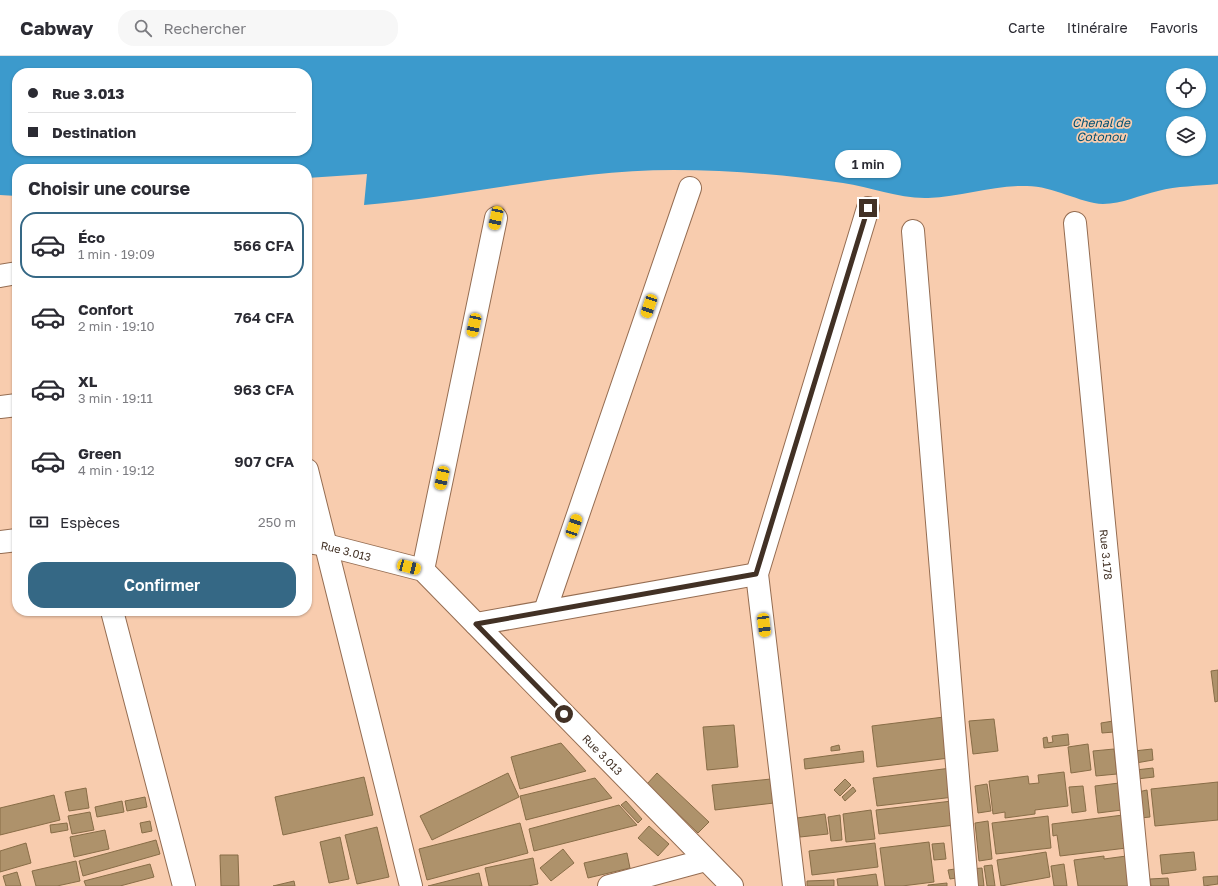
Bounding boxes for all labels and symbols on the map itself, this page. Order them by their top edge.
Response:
water label: Chenal de Cotonou [1072,115,1131,144]
callout: 1 min [835,150,901,178]
route end [859,199,877,217]
car [488,205,504,231]
car [639,293,659,319]
car [466,312,482,338]
car [434,465,450,491]
car [564,513,584,539]
street label: Rue 3.178 [1098,529,1116,581]
street label: Rue 3.013 [320,538,373,563]
car [396,558,422,576]
car [757,612,771,638]
route start [555,705,573,723]
street label: Rue 3.013 [580,731,626,777]

